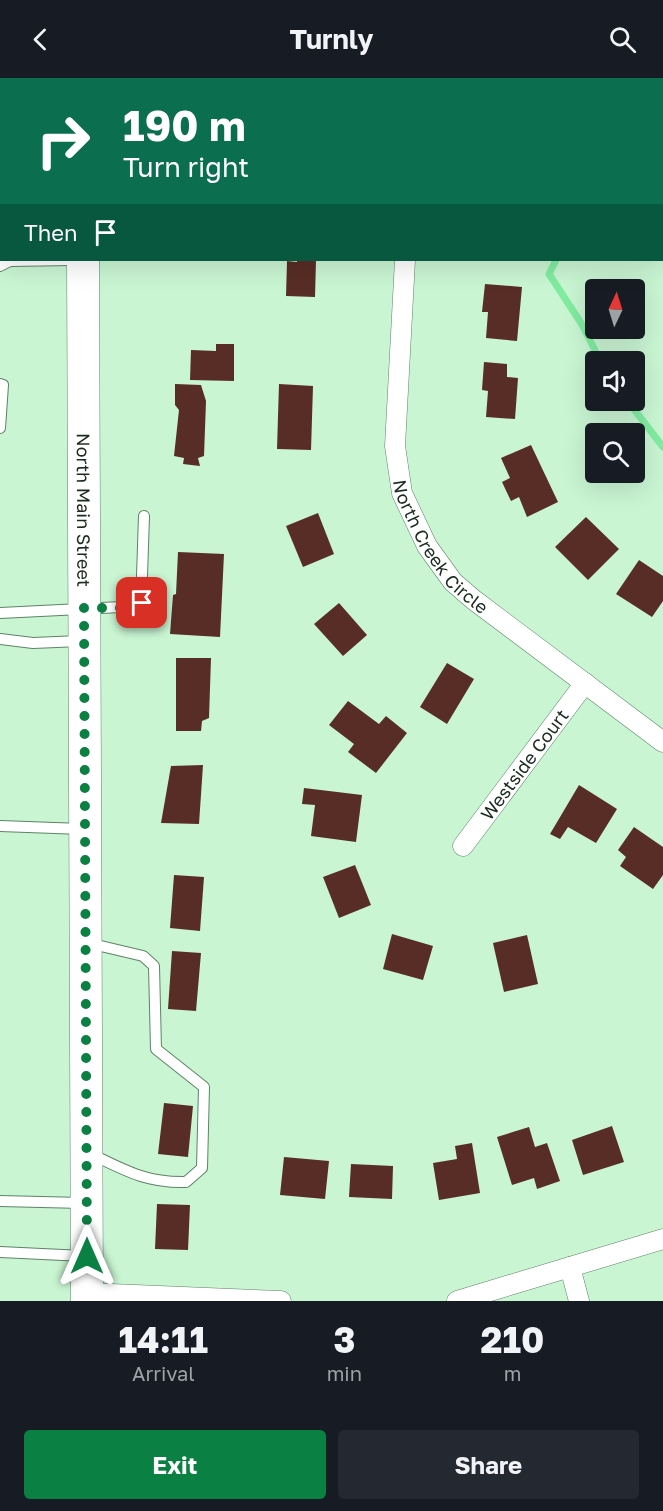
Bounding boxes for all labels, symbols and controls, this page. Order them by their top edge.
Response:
icon: back [24,23,57,56]
text: Turnly [289,23,374,55]
icon: search [606,23,639,56]
text: 190 m [123,100,246,150]
icon: right [24,102,102,180]
text: Turn right [123,151,249,183]
icon: arrive [89,216,122,249]
text: Then [24,219,77,246]
north arrow [585,279,645,339]
map controls [585,279,645,483]
button: sound [585,351,645,411]
button: search [585,423,645,483]
street label: North Main Street [73,433,95,587]
street label: North Creek Circle [389,478,493,618]
pin [116,577,167,628]
icon: arrive [125,586,158,619]
street label: Westside Court [476,705,573,824]
position arrow [55,1224,119,1288]
text: 14:11 [119,1318,208,1361]
text: 3 [333,1318,355,1361]
text: 210 [481,1318,544,1361]
text: Arrival [132,1361,195,1385]
text: min [327,1361,362,1385]
text: m [504,1361,521,1385]
button: Exit [24,1430,326,1499]
button: Share [338,1430,639,1499]

